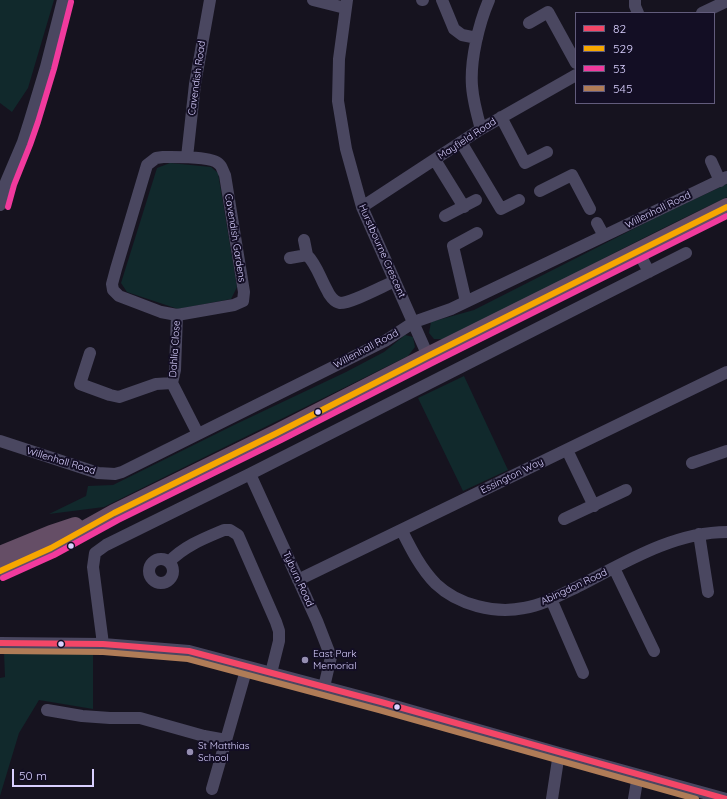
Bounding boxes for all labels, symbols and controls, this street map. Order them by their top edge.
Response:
legend [575,12,715,104]
text: 82 [613,21,626,36]
street label: Cavendish Road [186,40,208,116]
text: 529 [613,41,633,56]
text: 53 [613,61,626,76]
text: 545 [613,81,633,96]
street label: Mayfield Road [436,116,498,162]
street label: Willenhall Road [623,189,693,231]
street label: Cavendish Gardens [222,193,248,283]
street label: Hurstbourne Crescent [356,202,408,300]
street label: Dahlia Close [167,320,183,378]
street label: Willenhall Road [332,327,400,371]
unlabelled marker [313,407,323,417]
street label: Willenhall Road [25,445,97,477]
street label: Essington Way [479,456,545,496]
unlabelled marker [66,541,76,551]
street label: Tyburn Road [280,549,316,609]
street label: Abingdon Road [539,566,609,608]
unlabelled marker [56,639,66,649]
place label: East Park Memorial [313,648,357,672]
marker: East Park Memorial [300,655,310,665]
unlabelled marker [392,702,402,712]
place label: St Matthias School [198,740,249,764]
marker: St Matthias School [185,747,195,757]
scale bar [14,761,96,787]
text: 50 m [19,768,47,783]

